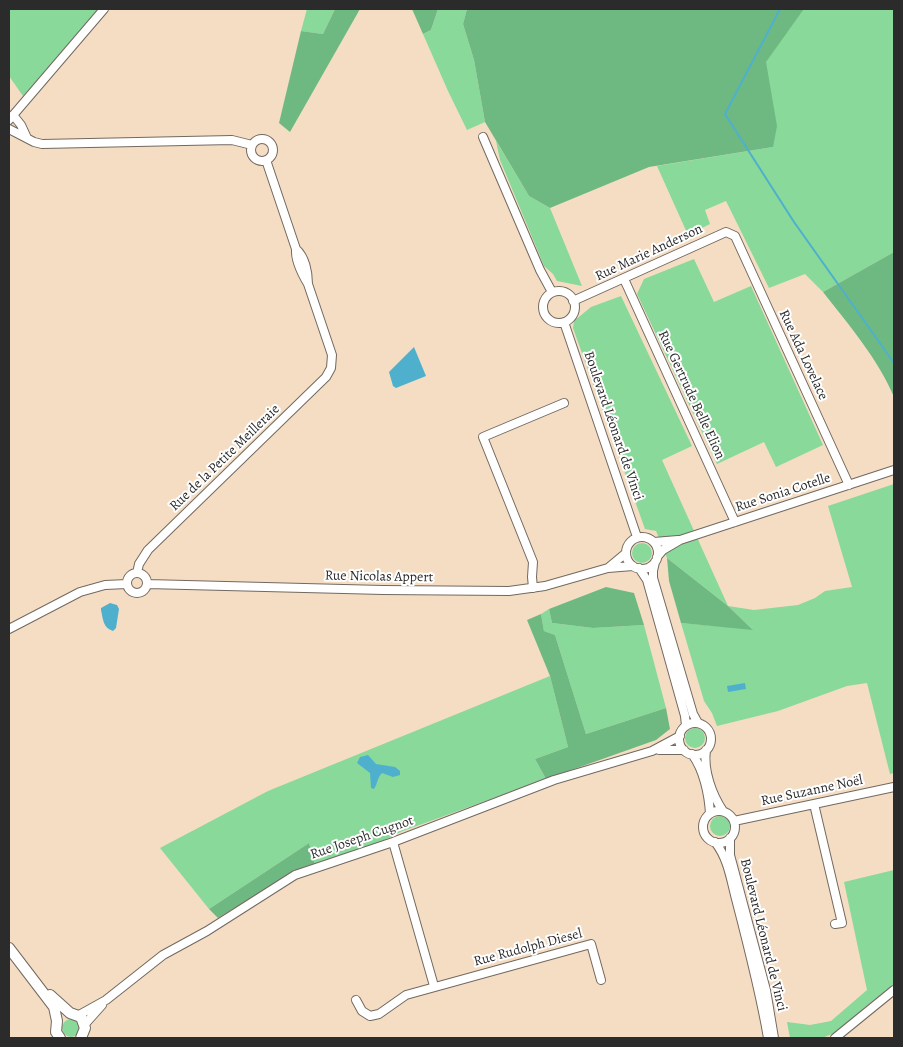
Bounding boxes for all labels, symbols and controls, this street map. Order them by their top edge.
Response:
street label: Rue Marie Anderson [593,221,705,285]
street label: Rue Ada Lovelace [775,307,831,403]
street label: Rue Gertrude Belle Elion [654,328,728,462]
street label: Boulevard Léonard de Vinci [580,349,646,503]
street label: Rue de la Petite Meilleraie [166,401,284,515]
street label: Rue Sonia Cotelle [733,470,833,516]
street label: Rue Nicolas Appert [325,568,433,586]
street label: Rue Suzanne Noël [760,772,864,810]
street label: Rue Joseph Cugnot [308,812,416,864]
street label: Boulevard Léonard de Vinci [736,857,790,1013]
street label: Rue Rudolph Diesel [472,925,584,971]

